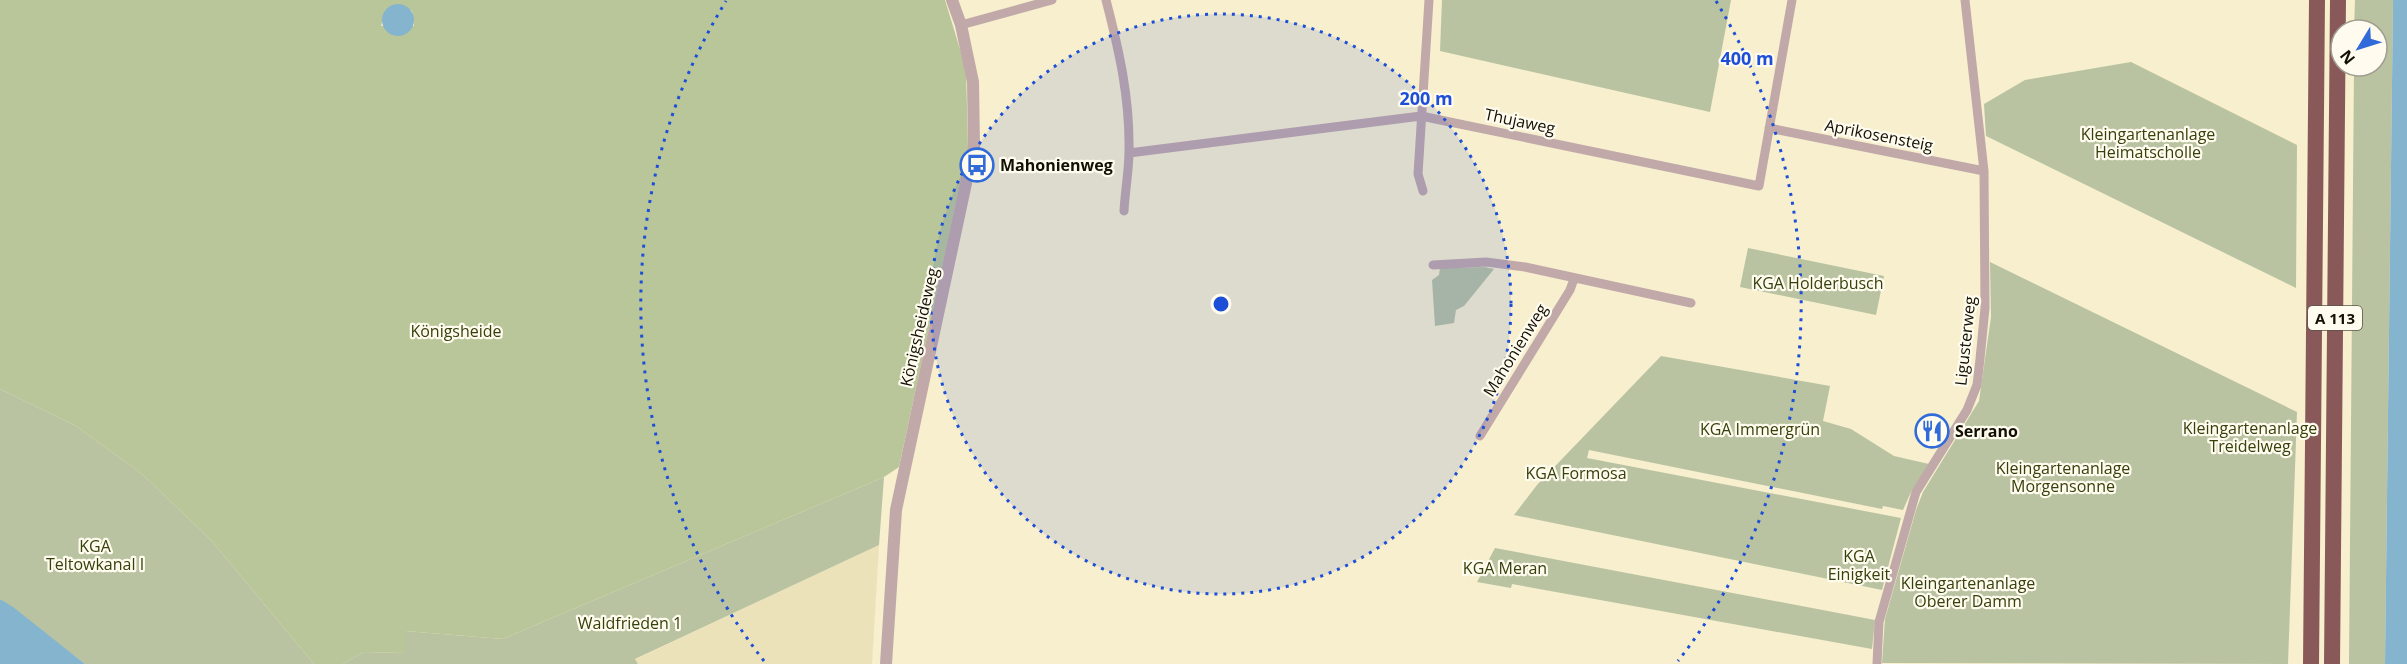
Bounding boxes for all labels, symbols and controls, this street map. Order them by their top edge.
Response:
north arrow [2329,18,2389,78]
text: N [2335,45,2360,69]
text: 400 m [1720,46,1774,70]
text: 200 m [1399,86,1453,110]
street label: Thujaweg [1483,103,1558,139]
street label: Aprikosensteig [1823,114,1935,156]
park label: Kleingartenanlage Heimatscholle [2081,123,2215,163]
bus stop icon: Mahonienweg [959,147,995,183]
place label: Mahonienweg [1000,154,1113,176]
street label: Königsheideweg [895,265,943,389]
park label: KGA Holderbusch [1752,272,1884,294]
centre of rings [1211,294,1231,314]
street label: Ligusterweg [1949,295,1981,387]
street label: Mahonienweg [1478,299,1552,401]
road number: A 113 [2308,306,2362,330]
park label: Königsheide [410,320,502,342]
restaurant icon: Serrano [1914,413,1950,449]
park label: Kleingartenanlage Treidelweg [2183,417,2317,457]
park label: KGA Immergrün [1700,418,1820,440]
place label: Serrano [1955,420,2018,442]
park label: Kleingartenanlage Morgensonne [1996,457,2130,497]
park label: KGA Formosa [1525,462,1627,484]
park label: KGA Teltowkanal I [46,535,144,575]
park label: KGA Einigkeit [1828,545,1891,585]
park label: KGA Meran [1463,557,1547,579]
park label: Kleingartenanlage Oberer Damm [1901,572,2035,612]
park label: Waldfrieden 1 [578,612,682,634]

